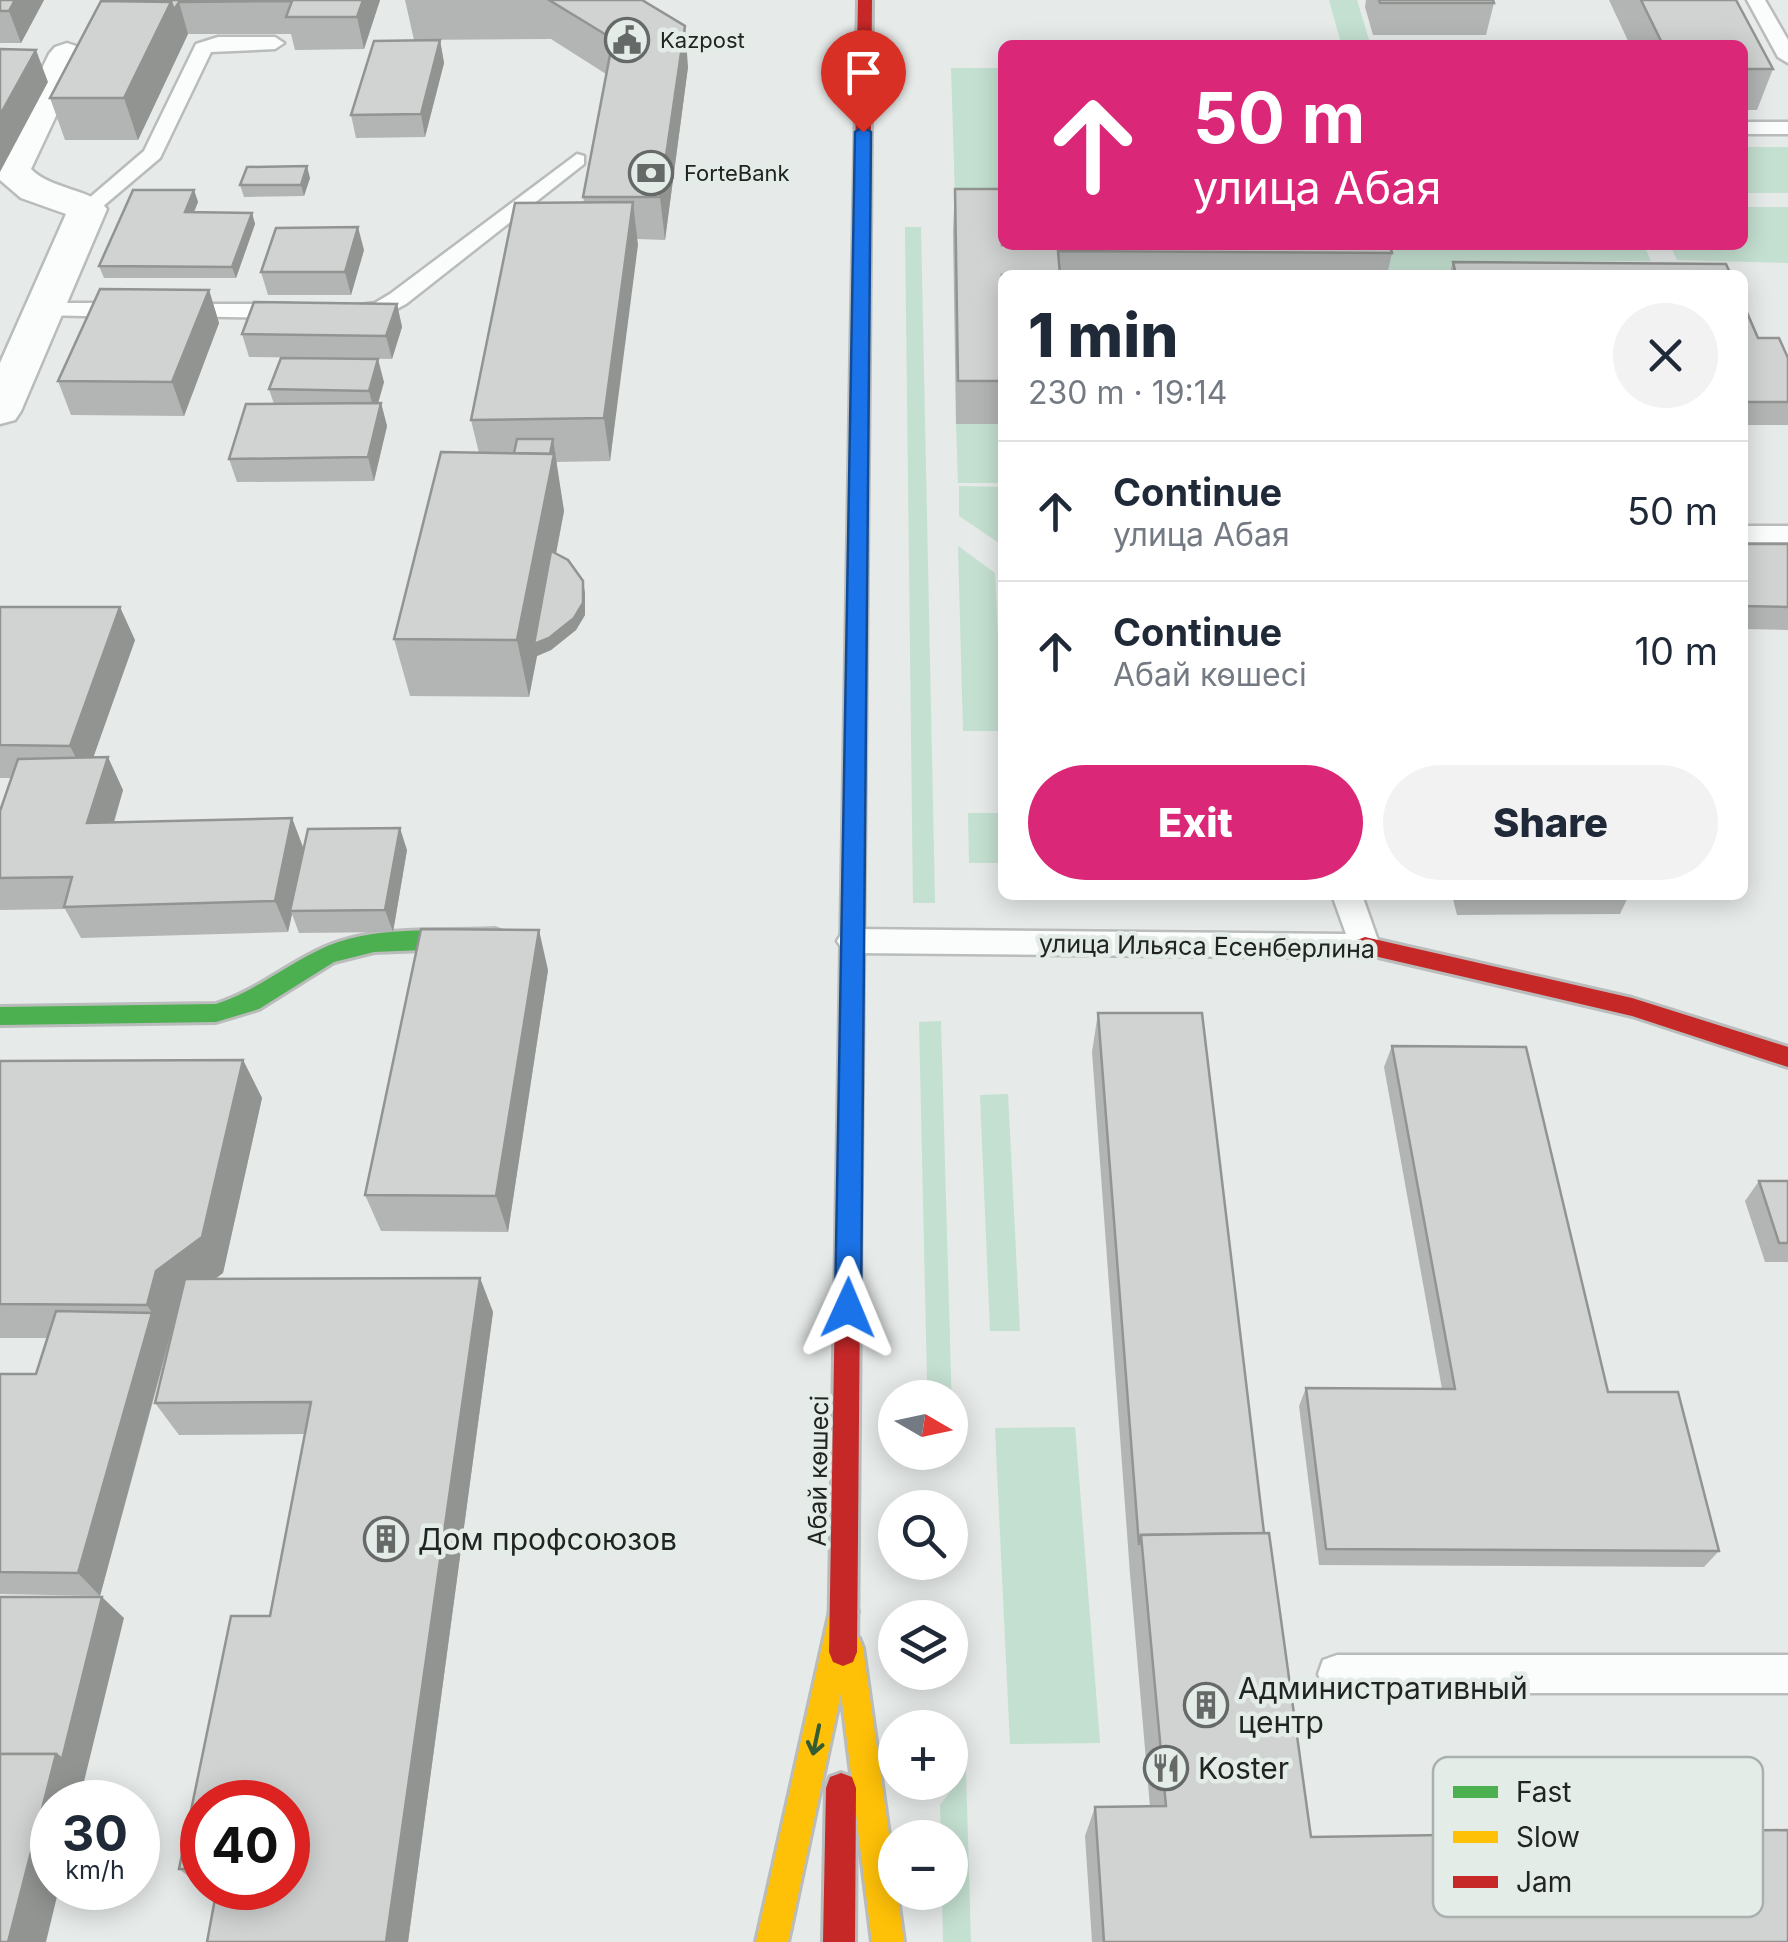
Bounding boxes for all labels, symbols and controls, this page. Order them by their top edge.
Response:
public building icon: Kazpost [604,17,650,63]
place label: Kazpost [660,27,745,53]
pin [821,30,906,133]
icon: arrive [836,45,891,100]
text: 50 m [1193,75,1365,160]
icon: ahead [1028,80,1158,210]
bank icon: ForteBank [628,150,674,196]
place label: ForteBank [684,160,790,186]
text: улица Абая [1193,160,1441,215]
text: 1 min [1028,299,1178,371]
button: close [1613,303,1718,408]
text: 230 m · 19:14 [1028,373,1227,412]
text: Continue [1113,469,1282,515]
icon: ahead [1028,484,1083,539]
text: 50 m [1627,488,1718,534]
text: улица Абая [1113,515,1290,554]
text: Continue [1113,609,1282,655]
icon: ahead [1028,624,1083,679]
text: 10 m [1635,628,1718,674]
text: Абай көшесі [1113,655,1307,694]
button: Exit [1028,765,1363,880]
button: Share [1383,765,1718,880]
street label: улица Ильяса Есенберлина [1039,928,1375,964]
position arrow [796,1256,900,1360]
north arrow [878,1380,968,1470]
map controls [878,1380,968,1910]
street label: Абай көшесі [802,1395,834,1547]
button: search [878,1490,968,1580]
building icon: Дом профсоюзов [363,1516,409,1562]
place label: Дом профсоюзов [418,1521,677,1557]
button: layers [878,1600,968,1690]
place label: Административный центр [1238,1670,1528,1740]
building icon: Административный центр [1183,1682,1229,1728]
button: + [878,1710,968,1800]
one-way arrow [805,1723,824,1755]
restaurant icon: Koster [1143,1745,1189,1791]
place label: Koster [1198,1750,1289,1786]
legend [1433,1757,1763,1917]
text: Fast [1516,1775,1572,1809]
speed limit sign: 40 [180,1780,310,1910]
text: 30 [62,1803,128,1863]
button: − [878,1820,968,1910]
text: Slow [1516,1820,1580,1854]
text: km/h [65,1855,125,1885]
text: Jam [1516,1865,1572,1899]

